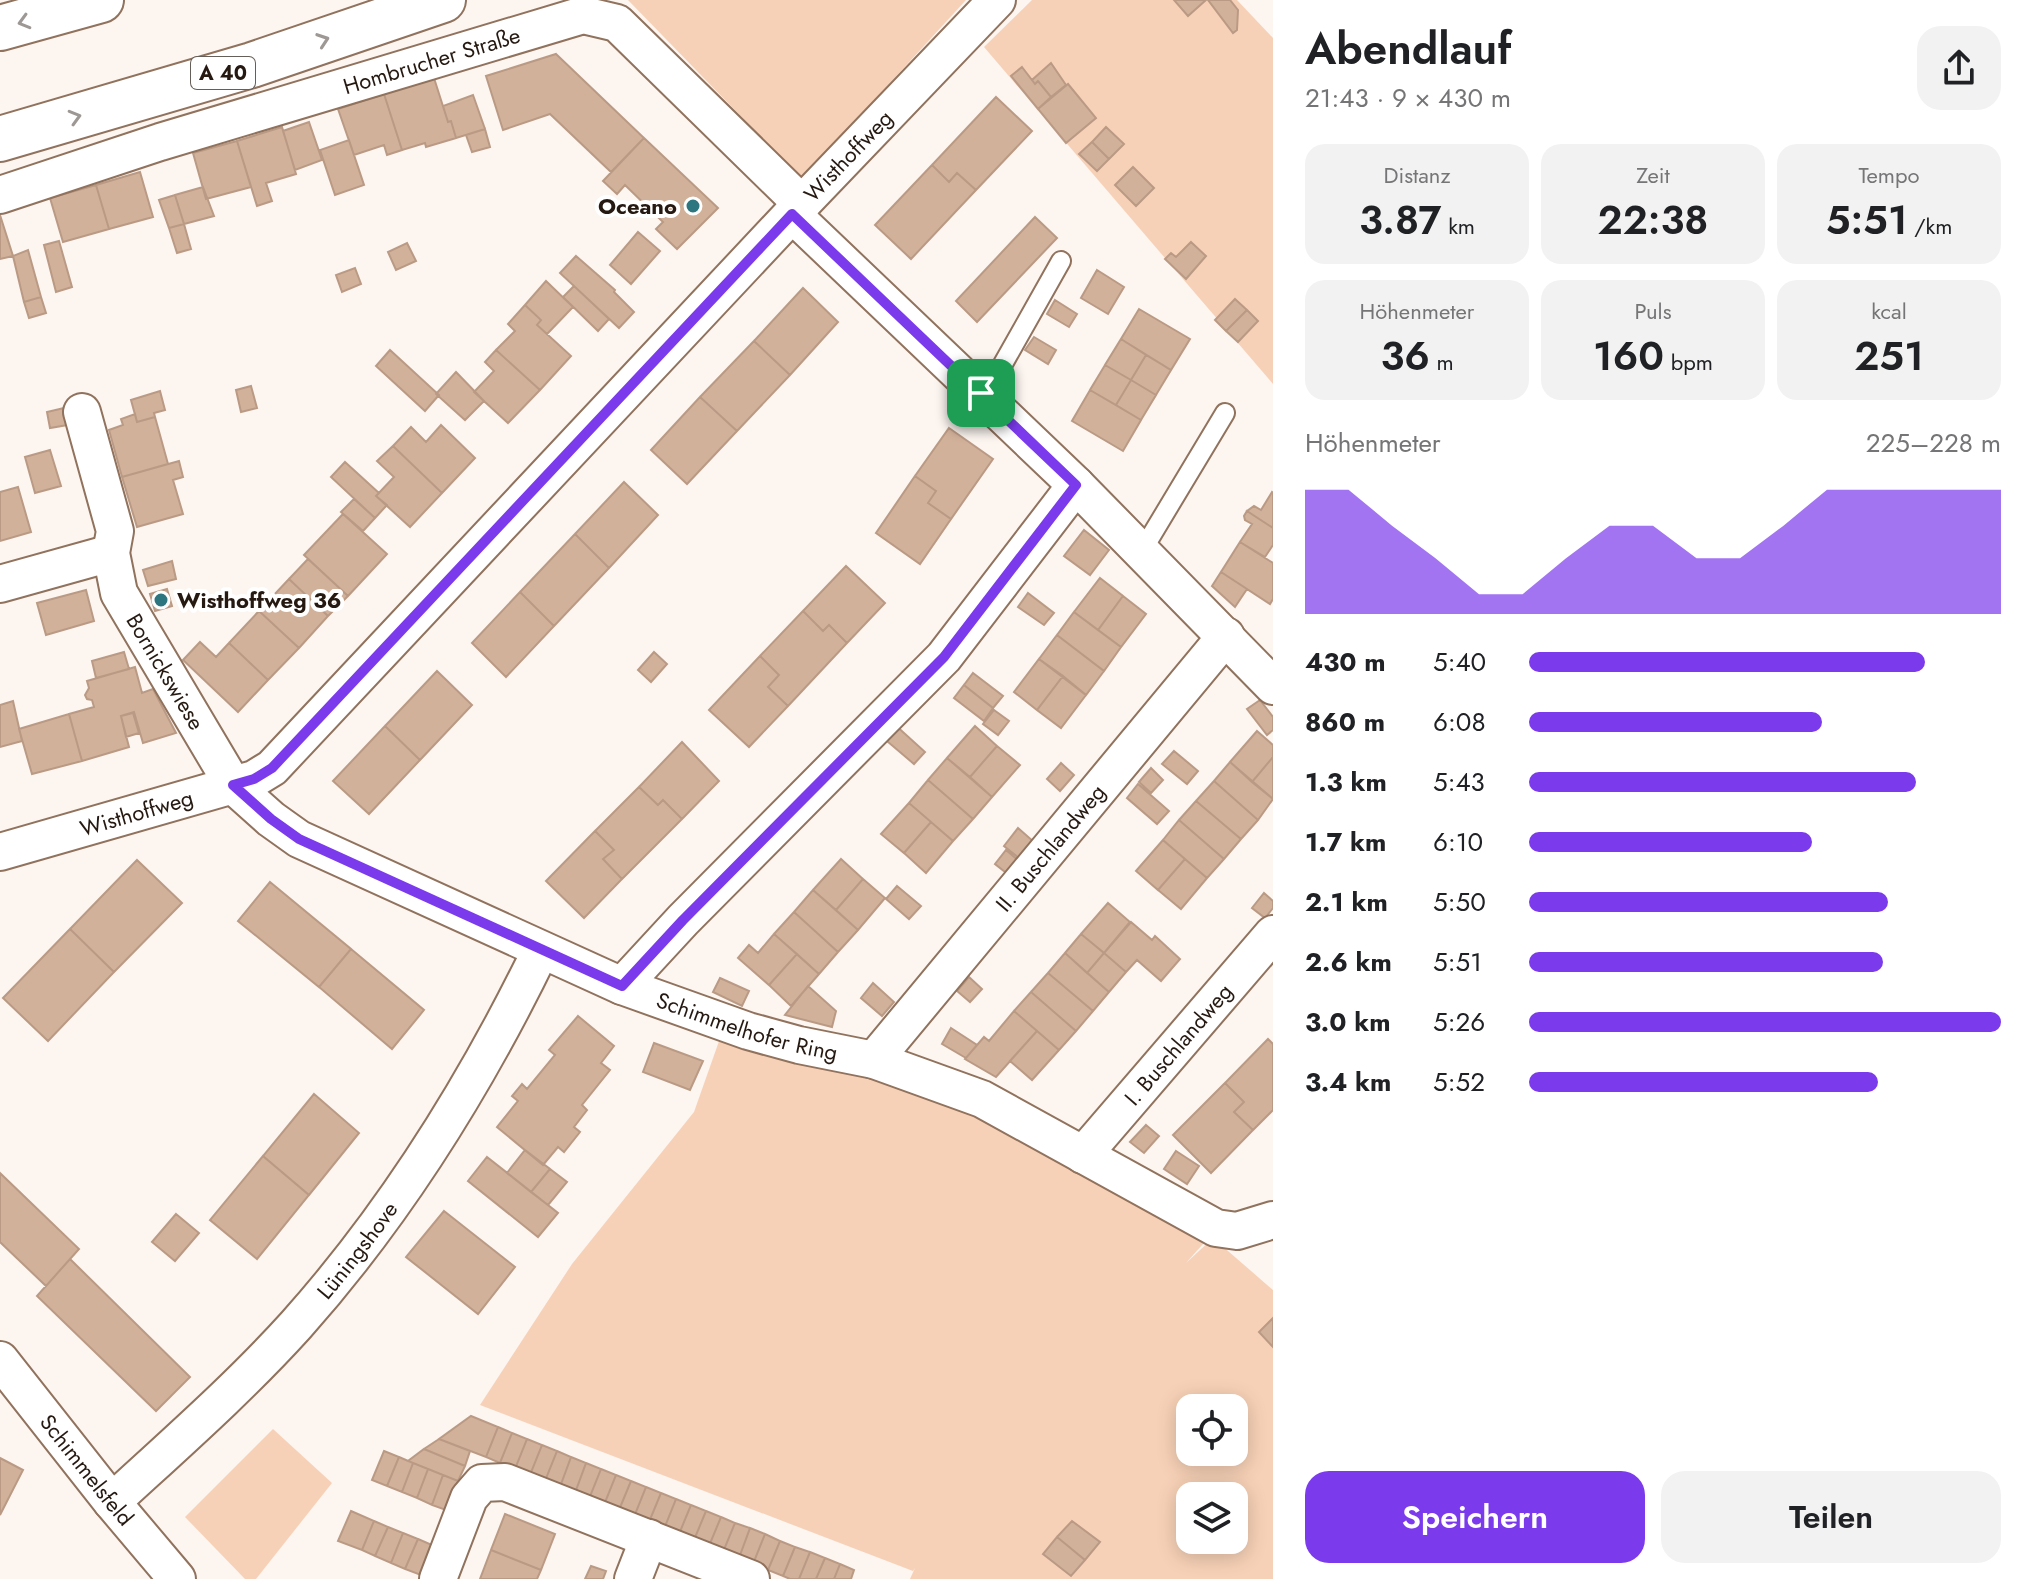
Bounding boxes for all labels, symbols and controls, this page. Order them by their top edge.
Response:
one-way arrow [17,13,31,29]
text: Abendlauf [1305,17,1512,81]
street label: Hombrucher Straße [339,19,524,102]
button: share [1917,26,2001,110]
one-way arrow [316,34,330,50]
road number: A 40 [191,57,255,89]
text: 21:43 · 9 × 430 m [1305,79,1511,117]
street label: Wisthoffweg [796,103,900,209]
one-way arrow [67,110,81,126]
text: Distanz [1383,159,1451,191]
text: Zeit [1636,159,1670,191]
text: Tempo [1858,159,1920,191]
place label: Oceano [598,190,677,222]
text: 3.87 [1359,191,1442,249]
text: 22:38 [1598,191,1708,249]
text: 5:51 [1826,191,1908,249]
marker: Oceano [684,197,702,215]
text: km [1442,210,1475,242]
text: /km [1908,210,1952,242]
text: Höhenmeter [1360,295,1474,327]
text: Puls [1634,295,1672,327]
text: kcal [1871,295,1907,327]
text: 36 [1380,327,1430,385]
text: 160 [1593,327,1664,385]
text: 251 [1854,327,1924,385]
text: m [1430,346,1454,378]
text: bpm [1664,346,1713,378]
pin [947,359,1015,427]
icon: arrive [959,371,1003,415]
text: Höhenmeter [1305,424,1441,462]
text: 225–228 m [1866,424,2001,462]
place label: Wisthoffweg 36 [177,584,342,616]
marker: Wisthoffweg 36 [152,591,170,609]
street label: Bornickswiese [119,607,213,736]
text: 430 m [1305,643,1386,681]
text: 5:40 [1433,643,1486,681]
text: 860 m [1305,703,1385,741]
text: 6:08 [1433,703,1486,741]
text: 1.3 km [1305,763,1387,801]
text: 5:43 [1433,763,1485,801]
street label: II. Buschlandweg [988,777,1113,918]
street label: Wisthoffweg [76,781,197,844]
text: 1.7 km [1305,823,1386,861]
text: 6:10 [1433,823,1483,861]
text: 2.1 km [1305,883,1388,921]
text: 5:50 [1433,883,1486,921]
text: 2.6 km [1305,943,1392,981]
text: 5:51 [1433,943,1482,981]
street label: I. Buschlandweg [1117,976,1240,1112]
street label: Schimmelhofer Ring [652,984,841,1068]
text: 3.0 km [1305,1003,1390,1041]
text: 5:26 [1433,1003,1485,1041]
text: 3.4 km [1305,1063,1391,1101]
text: 5:52 [1433,1063,1485,1101]
street label: Lüningshove [309,1195,405,1306]
map controls [1176,1394,1248,1554]
button: locate [1176,1394,1248,1466]
street label: Schimmelsfeld [32,1407,141,1533]
button: Speichern [1305,1471,1645,1563]
button: Teilen [1661,1471,2001,1563]
button: layers [1176,1482,1248,1554]

